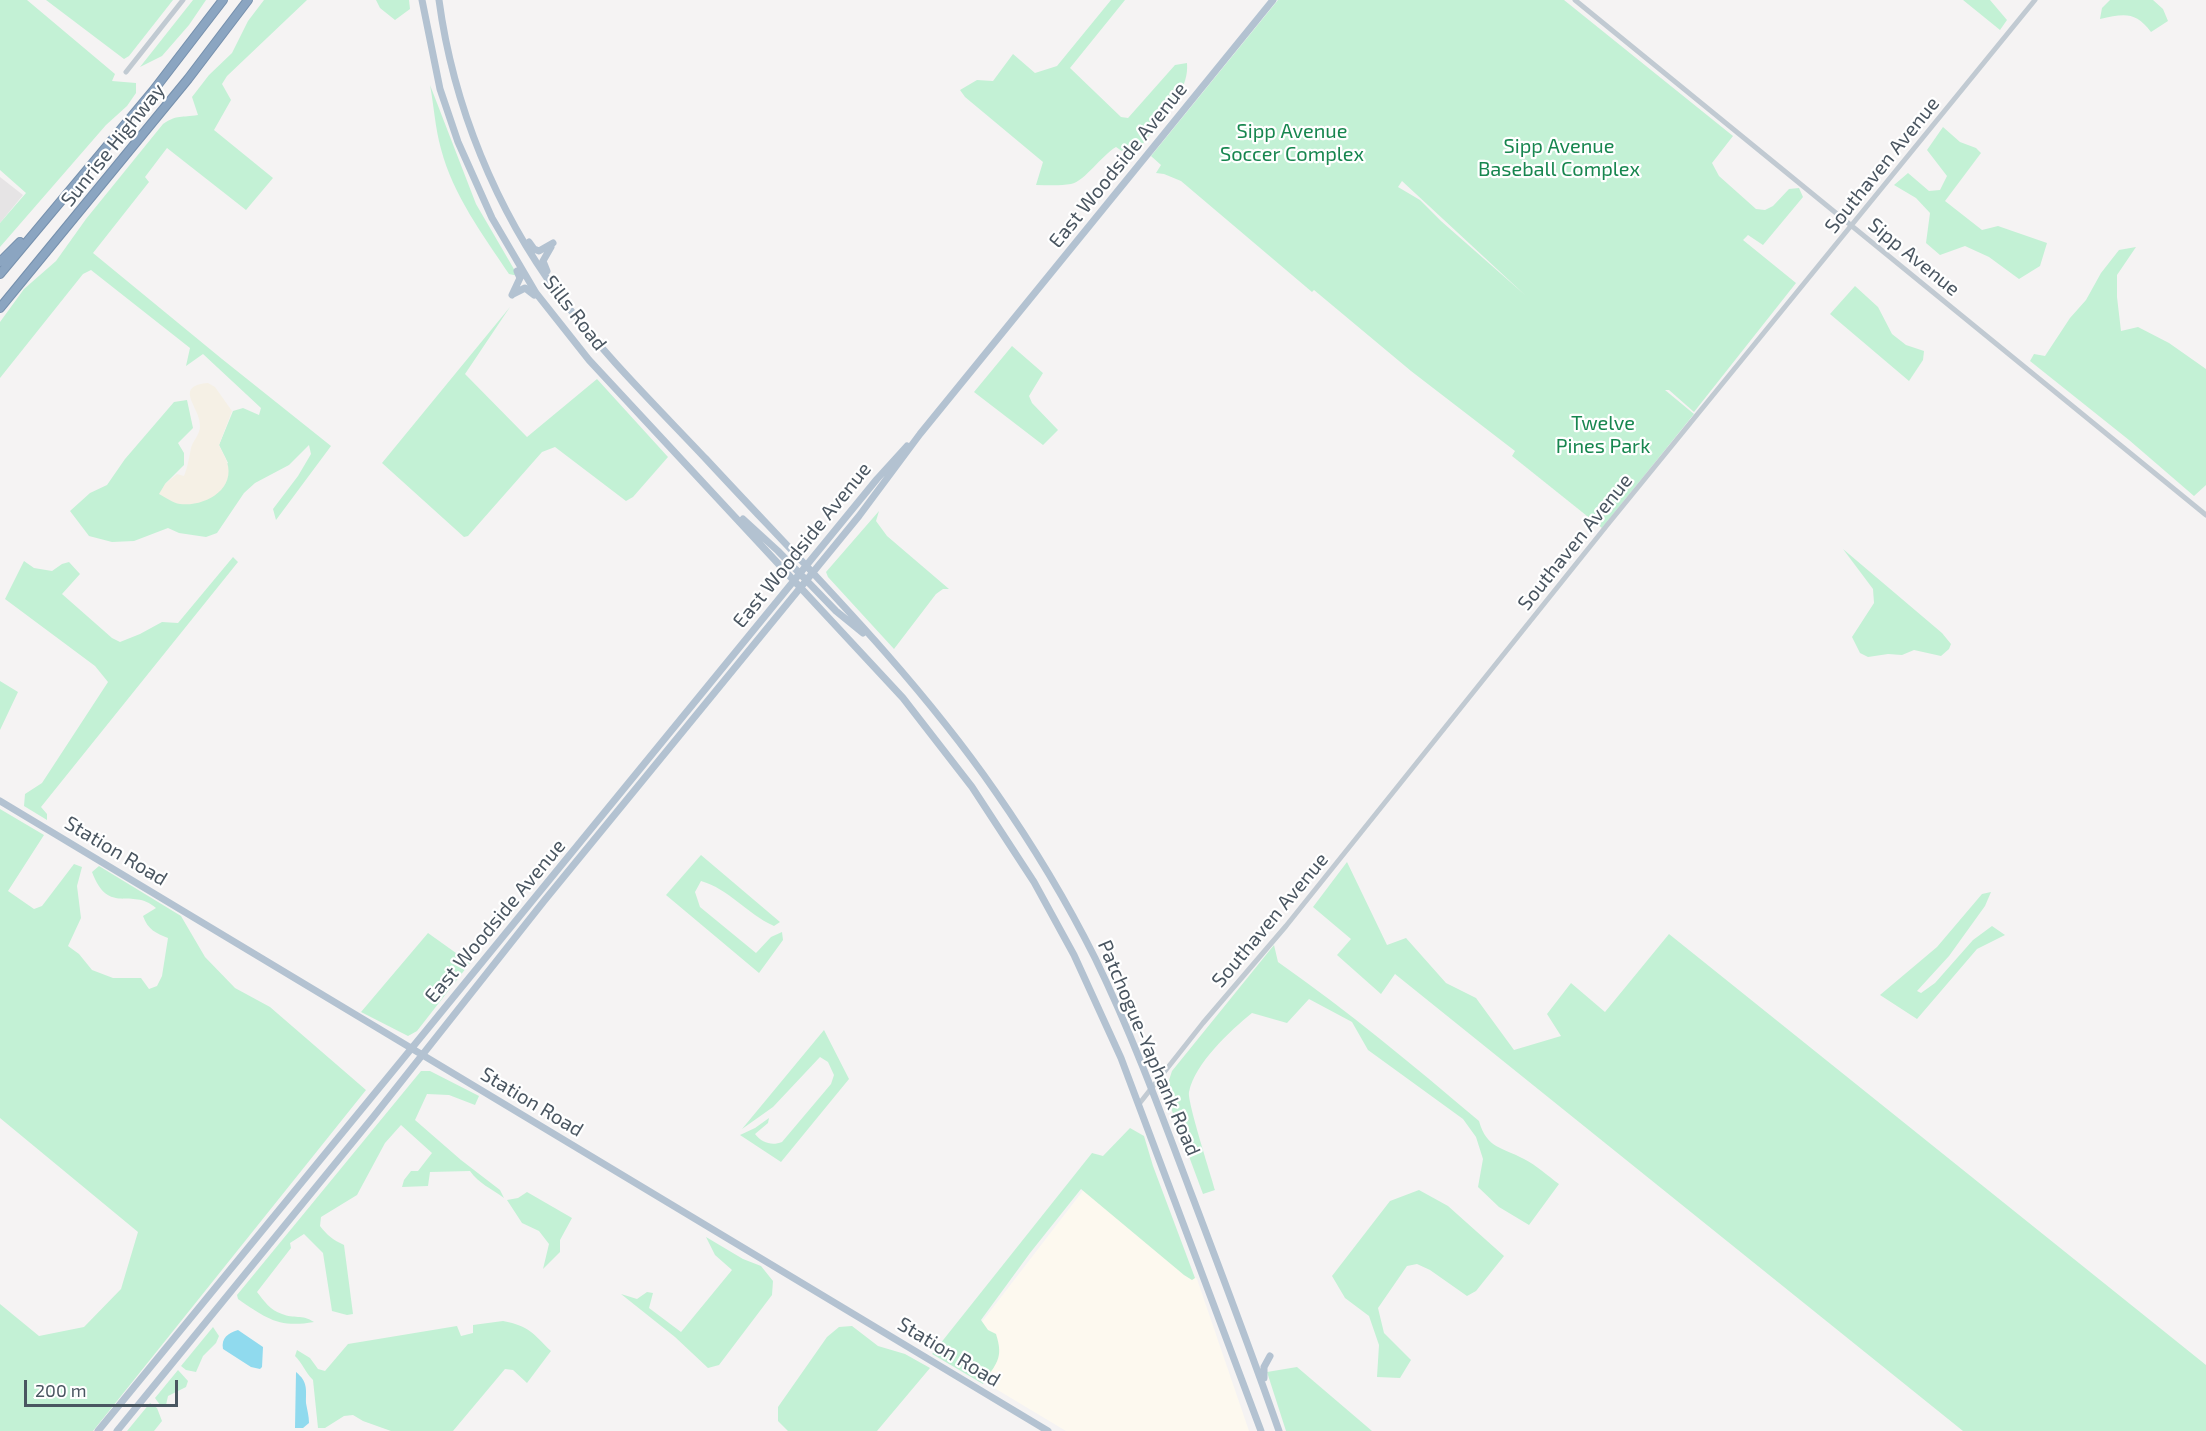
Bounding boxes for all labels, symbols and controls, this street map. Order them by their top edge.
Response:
street label: East Woodside Avenue [1044,77,1192,253]
street label: Sunrise Highway [56,79,170,211]
street label: Southaven Avenue [1820,92,1944,238]
park label: Sipp Avenue Soccer Complex [1220,119,1364,166]
park label: Sipp Avenue Baseball Complex [1478,134,1640,181]
street label: Sipp Avenue [1863,213,1965,301]
street label: Sills Road [538,271,612,355]
park label: Twelve Pines Park [1556,411,1650,458]
street label: East Woodside Avenue [728,457,876,633]
street label: Southaven Avenue [1513,469,1637,615]
street label: Station Road [60,811,172,891]
street label: East Woodside Avenue [420,834,570,1008]
street label: Southaven Avenue [1207,848,1333,992]
street label: Patchogue-Yaphank Road [1093,936,1205,1160]
street label: Station Road [476,1062,588,1142]
street label: Station Road [893,1312,1005,1392]
scale bar [27,1368,182,1406]
text: 200 m [35,1379,87,1401]

